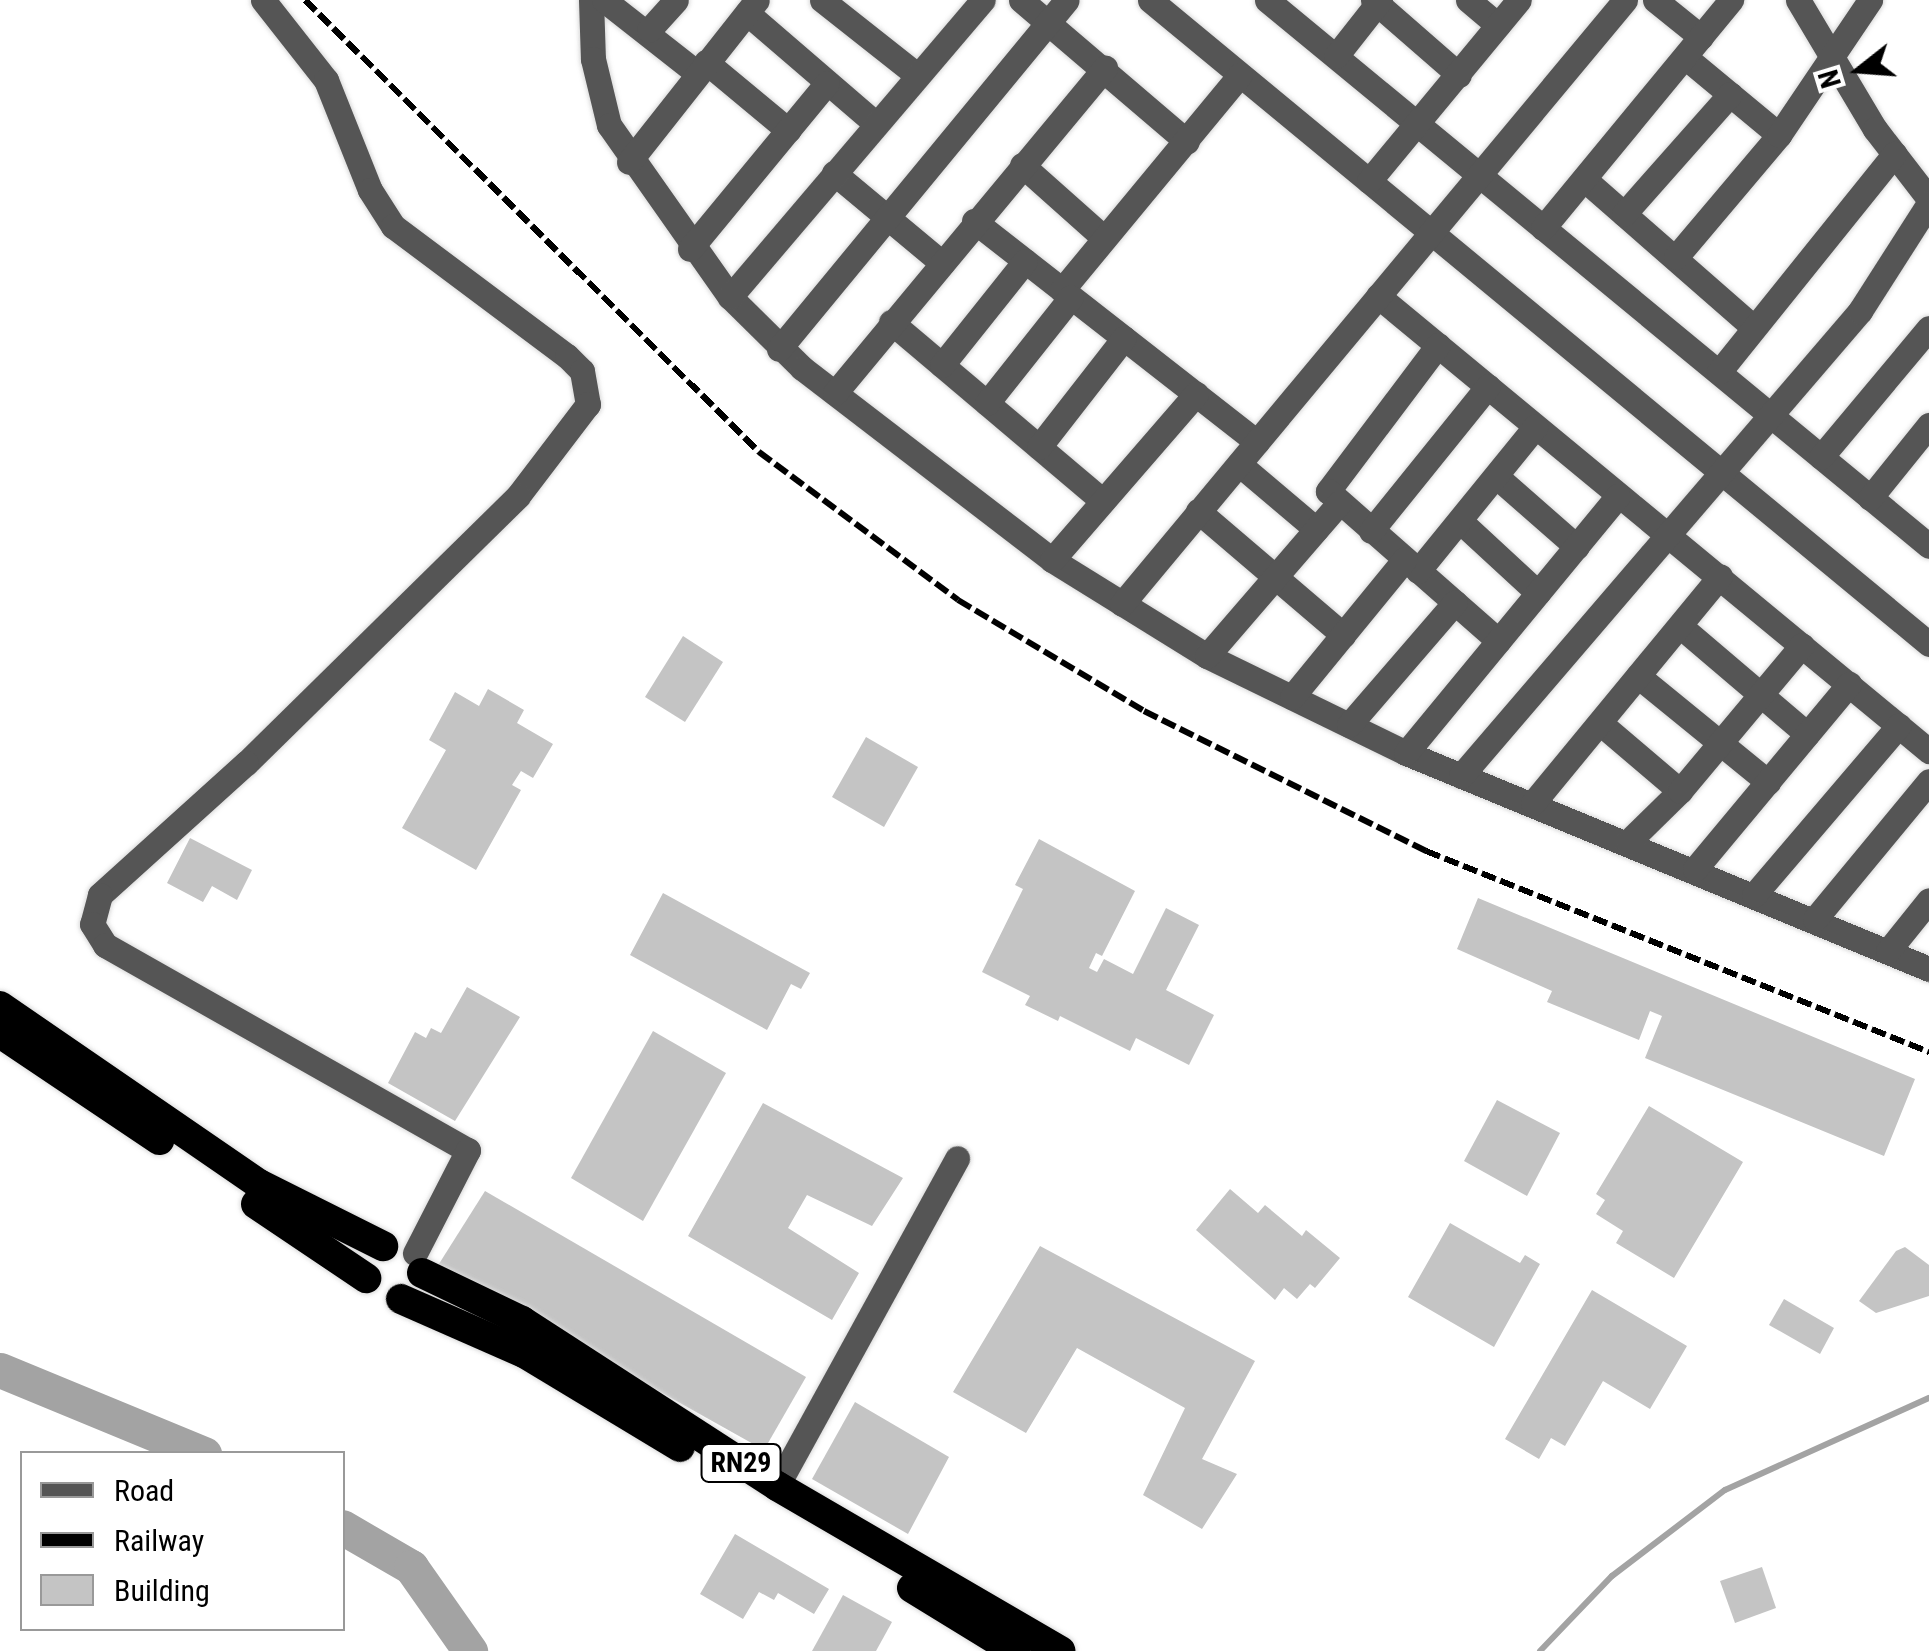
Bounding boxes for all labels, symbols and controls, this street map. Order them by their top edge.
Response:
north arrow [1809,20,1909,120]
text: N [1812,66,1848,92]
road number: RN29 [698,1440,784,1486]
legend [20,1451,345,1631]
text: Road [114,1473,174,1508]
text: Railway [114,1523,204,1558]
text: Building [114,1573,210,1608]

